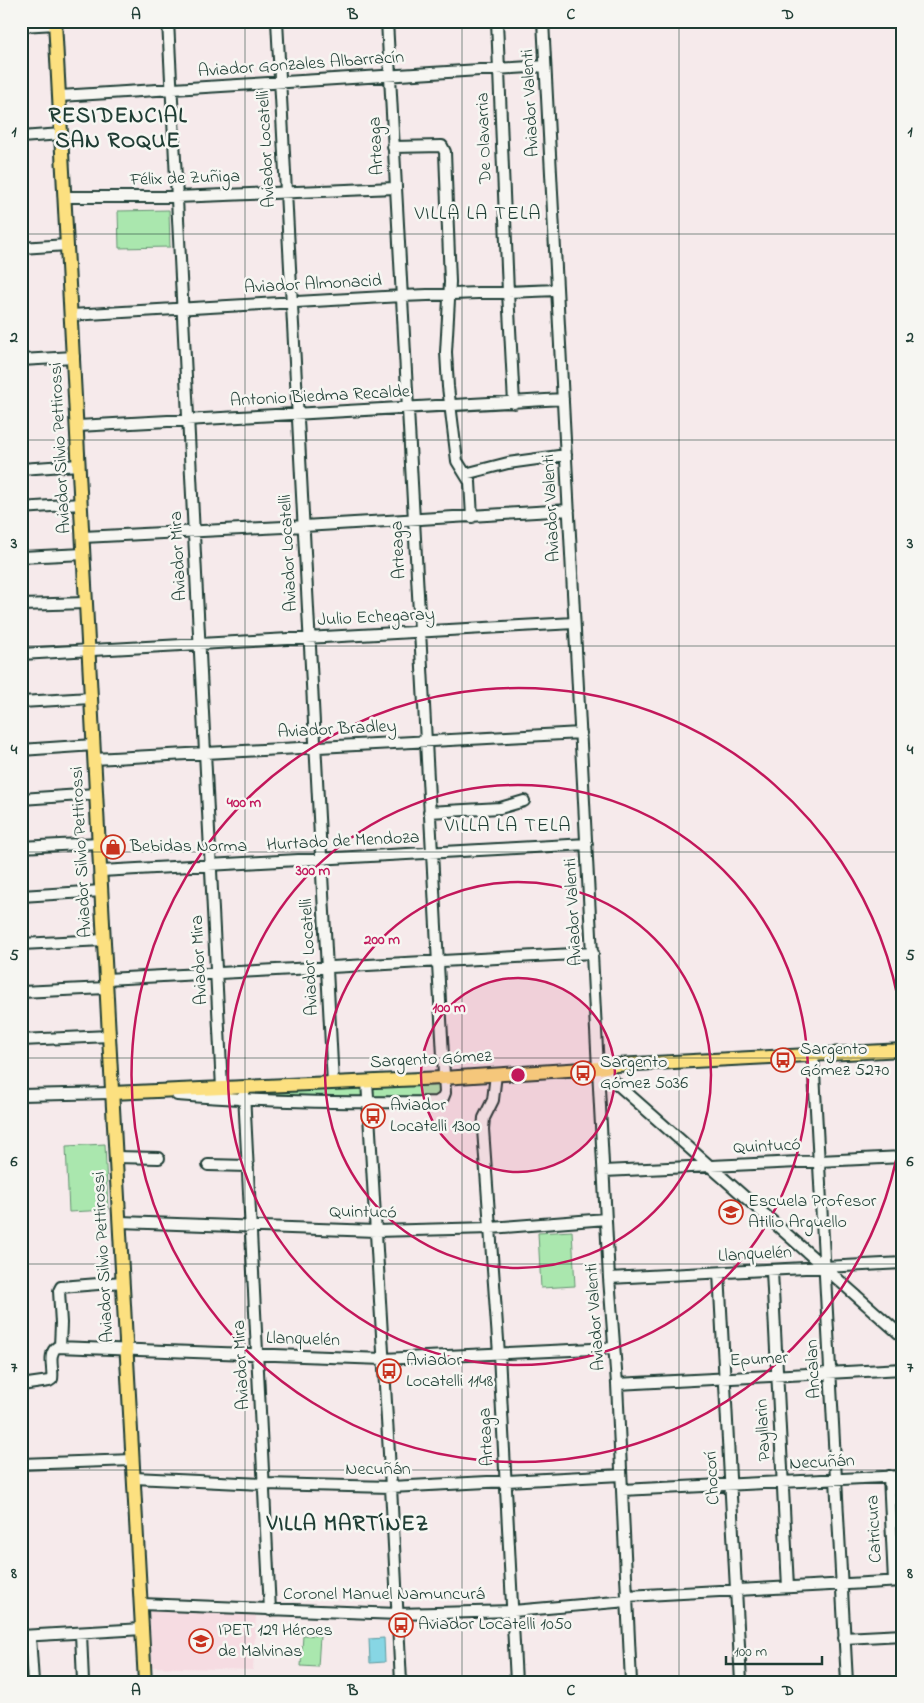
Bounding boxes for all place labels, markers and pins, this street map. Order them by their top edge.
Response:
shop icon: Bebidas Norma [100,834,126,860]
place label: Bebidas Norma [129,834,247,860]
place label: Sargento Gómez 5270 [800,1037,889,1084]
bus stop icon: Sargento Gómez 5270 [770,1047,796,1073]
place label: Sargento Gómez 5036 [600,1050,688,1097]
bus stop icon: Sargento Gómez 5036 [570,1060,596,1086]
centre of rings [509,1066,527,1084]
place label: Aviador Locatelli 1300 [390,1093,481,1140]
bus stop icon: Aviador Locatelli 1300 [360,1103,386,1129]
place label: Escuela Profesor Atilio Arguello [748,1189,877,1237]
school or university icon: Escuela Profesor Atilio Arguello [718,1199,744,1225]
place label: Aviador Locatelli 1148 [406,1348,493,1395]
bus stop icon: Aviador Locatelli 1148 [376,1358,402,1384]
bus stop icon: Aviador Locatelli 1050 [388,1612,414,1638]
place label: Aviador Locatelli 1050 [418,1612,572,1638]
place label: IPET 129 Héroes de Malvinas [218,1618,333,1665]
school or university icon: IPET 129 Héroes de Malvinas [188,1628,214,1654]

